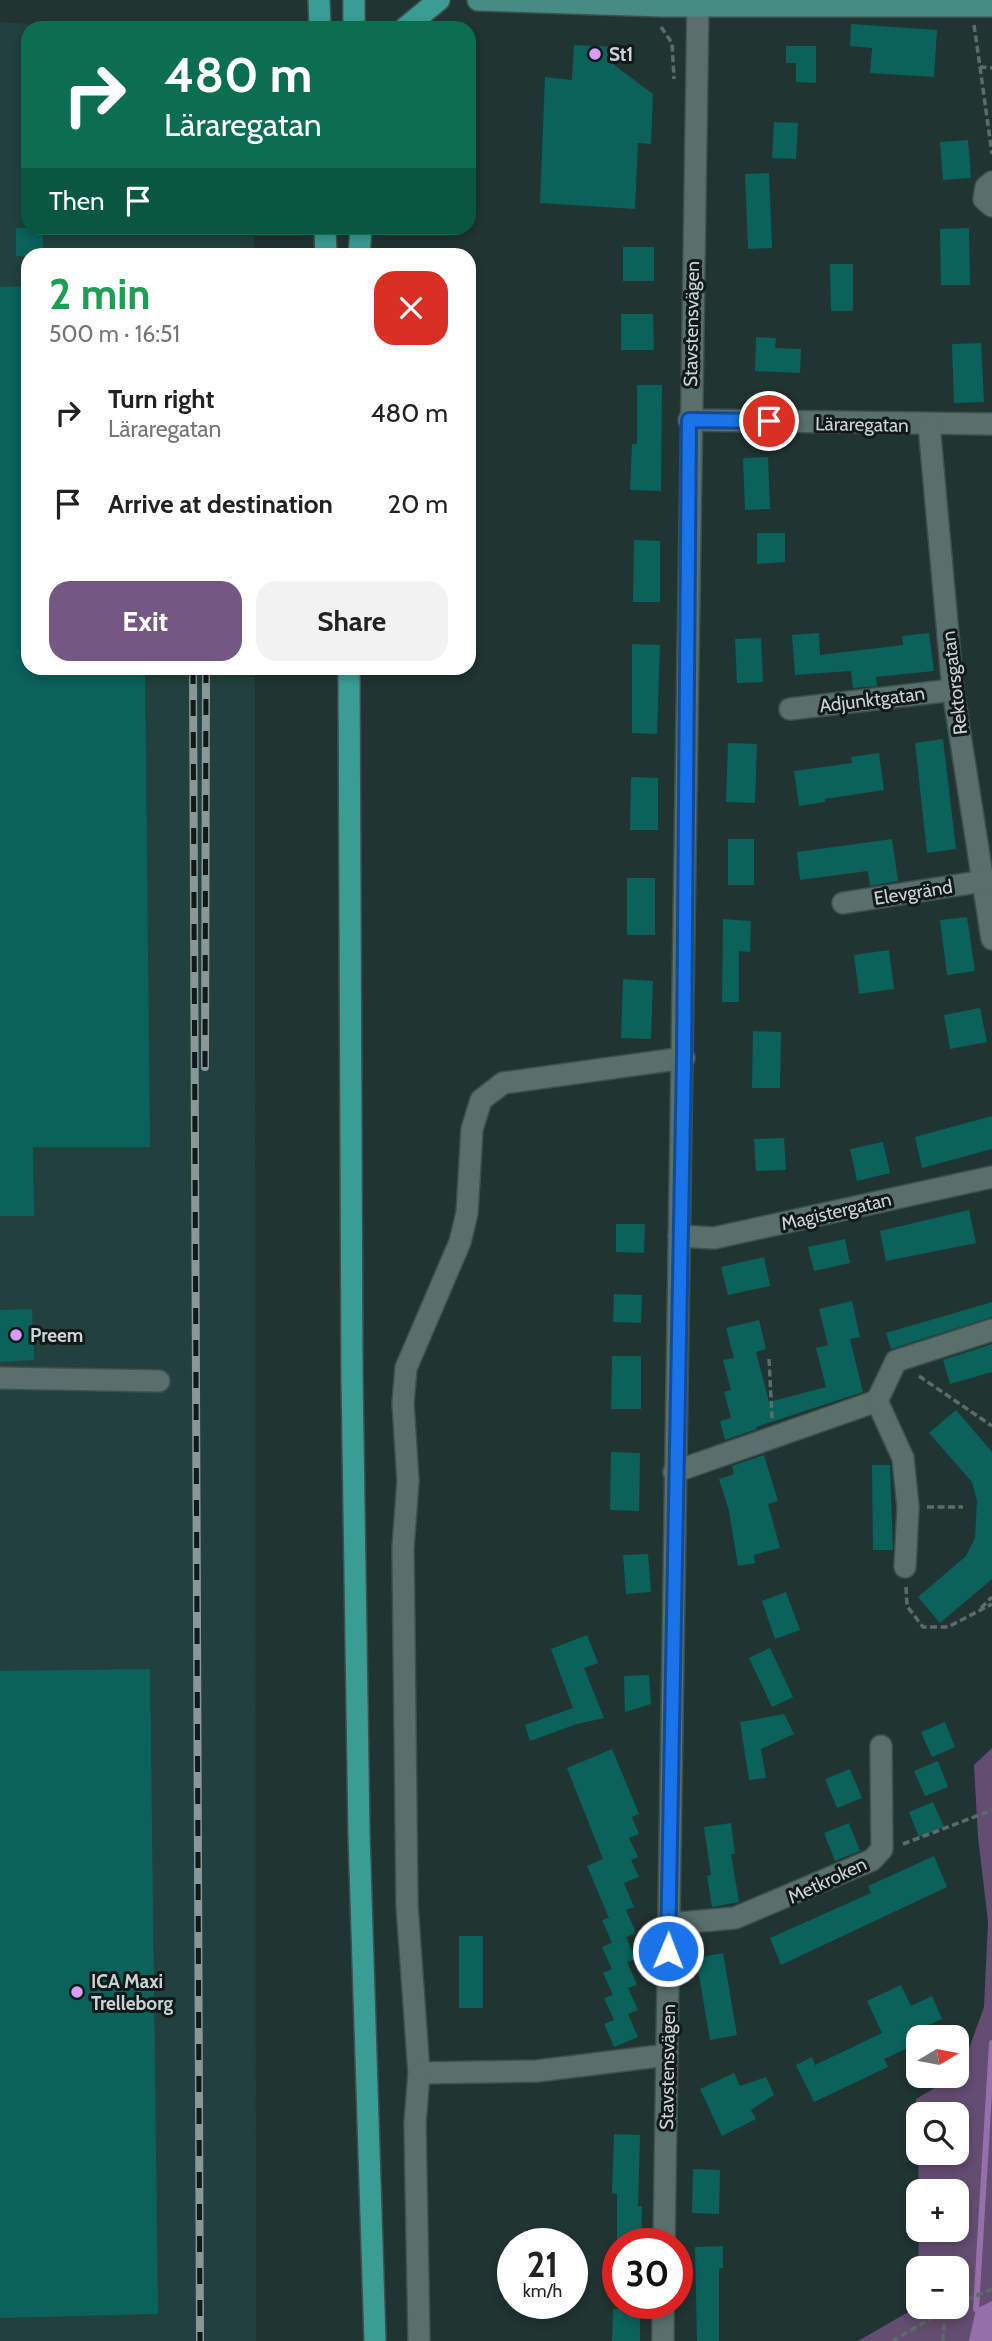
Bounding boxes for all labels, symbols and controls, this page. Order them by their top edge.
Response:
place label: St1 [609,43,633,66]
text: 480 m [164,45,312,104]
marker: St1 [587,46,603,62]
icon: right [49,49,140,140]
text: Läraregatan [164,105,322,144]
icon: arrive [119,182,157,220]
text: Then [49,185,105,217]
street label: Stavstensvägen [679,261,704,387]
text: 2 min [49,268,150,320]
button: close [374,271,448,345]
text: 500 m · 16:51 [49,320,180,348]
text: Turn right [108,383,214,415]
pin [739,391,799,451]
icon: right [49,394,87,432]
text: 480 m [370,397,448,429]
icon: arrive [750,402,788,440]
street label: Läraregatan [815,412,909,437]
text: Läraregatan [108,415,221,443]
icon: arrive [49,485,87,523]
text: Arrive at destination [108,488,333,520]
text: 20 m [388,488,448,520]
button: Exit [49,581,242,661]
button: Share [256,581,448,661]
street label: Rektorsgatan [937,630,972,736]
street label: Adjunktgatan [818,682,926,717]
street label: Elevgränd [872,875,954,910]
street label: Magistergatan [779,1188,894,1235]
place label: Preem [30,1324,83,1347]
marker: Preem [8,1327,24,1343]
street label: Metkroken [784,1852,870,1909]
position arrow [631,1914,705,1988]
place label: ICA Maxi Trelleborg [91,1970,173,2015]
marker: ICA Maxi Trelleborg [69,1984,85,2000]
street label: Stavstensvägen [655,2004,680,2130]
north arrow [906,2025,970,2088]
map controls [906,2025,969,2319]
button: search [906,2102,969,2165]
button: + [906,2179,969,2242]
speed limit sign: 30 [602,2228,693,2319]
text: 21 [527,2243,558,2286]
button: − [906,2256,969,2319]
text: km/h [523,2280,562,2302]

